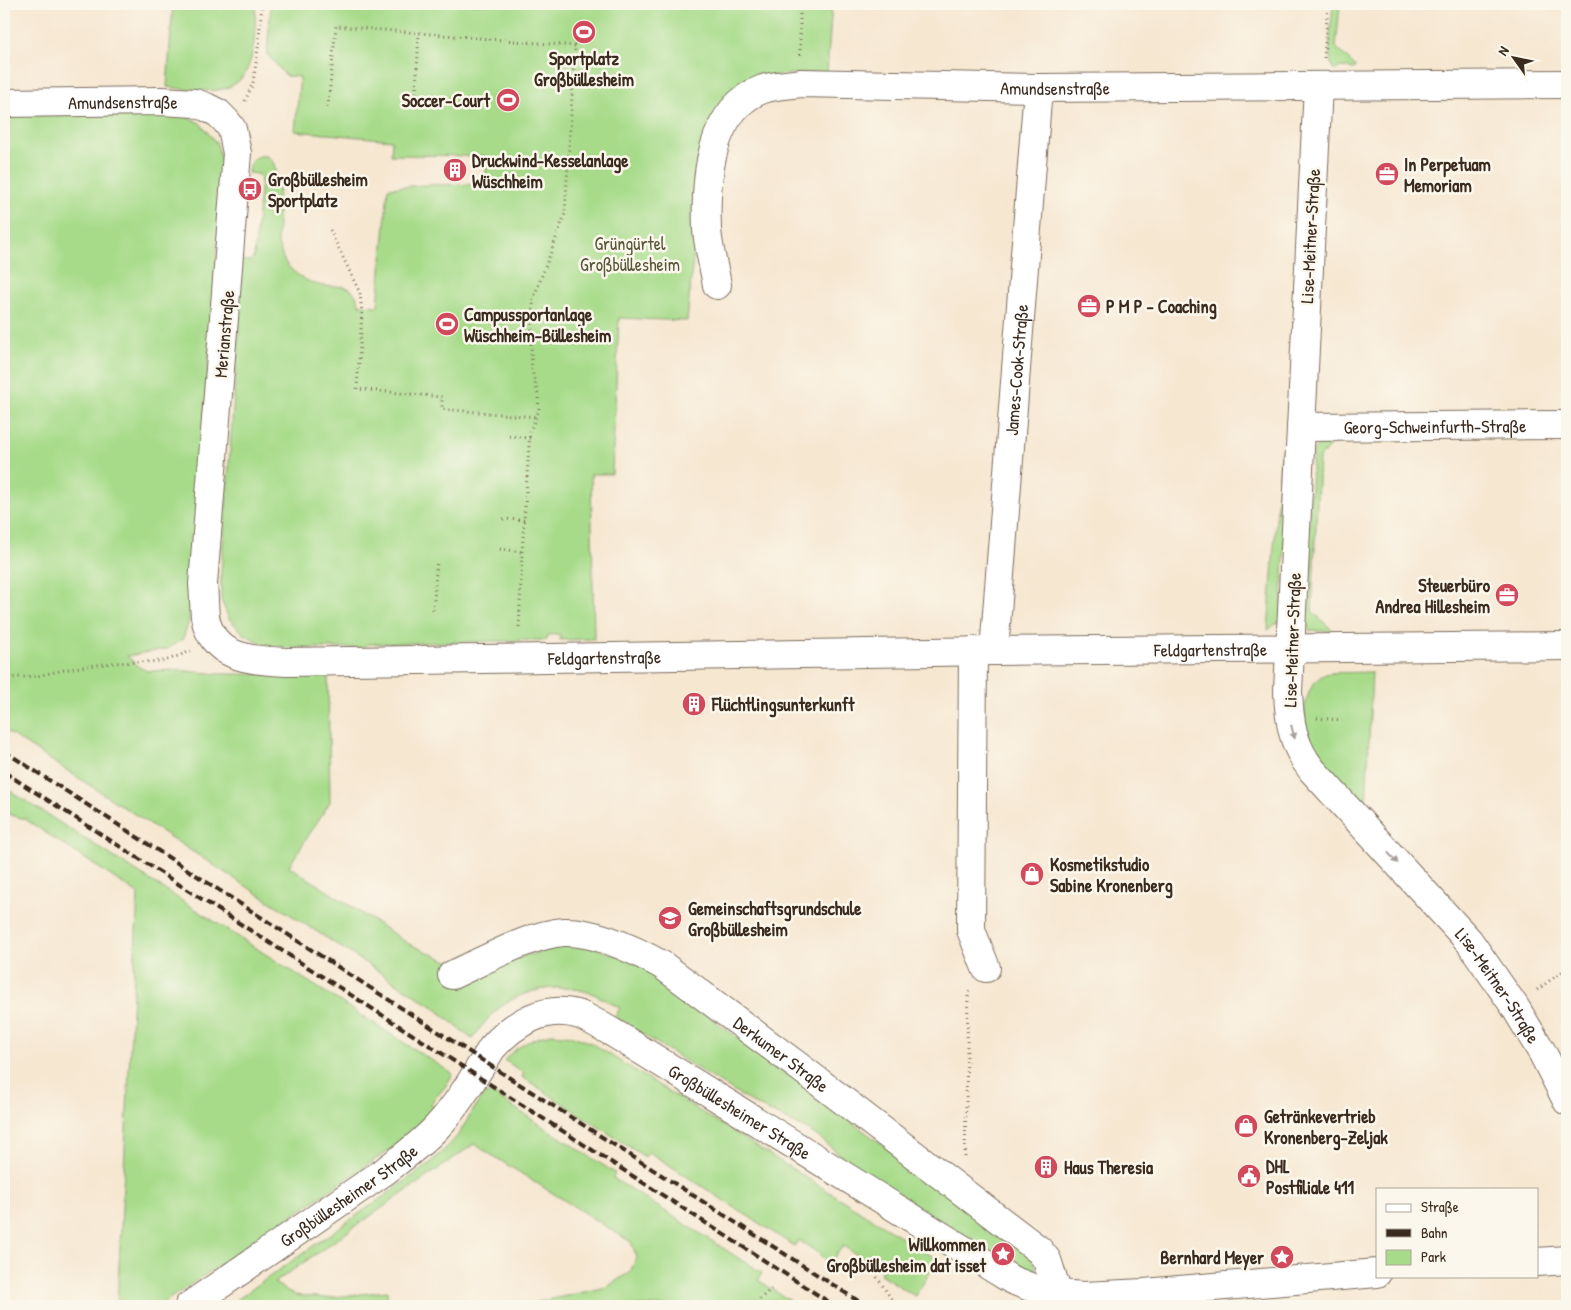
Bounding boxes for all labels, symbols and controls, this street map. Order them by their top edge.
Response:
sports icon: Sportplatz Großbüllesheim [571,19,597,45]
north arrow [1488,32,1538,82]
text: N [1493,42,1513,59]
place label: Sportplatz Großbüllesheim [534,46,634,93]
street label: Amundsenstraße [1000,75,1110,101]
sports icon: Soccer-Court [495,87,521,113]
place label: Soccer-Court [402,88,491,113]
street label: Amundsenstraße [68,89,178,115]
place label: Druckwind-Kesselanlage Wüschheim [472,148,629,194]
place label: In Perpetuam Memoriam [1404,152,1491,198]
building icon: Druckwind-Kesselanlage Wüschheim [442,157,468,183]
office icon: In Perpetuam Memoriam [1374,161,1400,187]
place label: Großbüllesheim Sportplatz [268,167,368,214]
street label: Lise-Meitner-Straße [1294,168,1326,304]
bus stop icon: Großbüllesheim Sportplatz [237,176,263,202]
park label: Grüngürtel Großbüllesheim [580,231,680,277]
street label: Merianstraße [208,289,240,379]
office icon: P M P - Coaching [1076,293,1102,319]
place label: P M P - Coaching [1106,294,1217,320]
place label: Campussportanlage Wüschheim-Büllesheim [464,302,611,348]
street label: James-Cook-Straße [998,303,1034,436]
sports icon: Campussportanlage Wüschheim-Büllesheim [434,311,460,337]
street label: Georg-Schweinfurth-Straße [1344,413,1526,439]
street label: Lise-Meitner-Straße [1277,572,1307,708]
place label: Steuerbüro Andrea Hillesheim [1375,573,1491,619]
office icon: Steuerbüro Andrea Hillesheim [1494,582,1520,608]
street label: Feldgartenstraße [1153,636,1267,662]
street label: Feldgartenstraße [547,644,661,670]
building icon: Flüchtlingsunterkunft [681,691,707,717]
place label: Flüchtlingsunterkunft [711,692,855,718]
one-way arrow [1289,725,1297,740]
place label: Kosmetikstudio Sabine Kronenberg [1050,852,1173,899]
one-way arrow [1387,852,1399,864]
shop icon: Kosmetikstudio Sabine Kronenberg [1019,861,1045,887]
place label: Gemeinschaftsgrundschule Großbüllesheim [688,896,862,943]
school or university icon: Gemeinschaftsgrundschule Großbüllesheim [657,905,683,931]
street label: Lise-Meitner-Straße [1450,922,1546,1048]
street label: Derkumer Straße [729,1010,834,1098]
street label: Großbüllesheimer Straße [664,1058,816,1165]
place label: Getränkevertrieb Kronenberg-Zeljak [1264,1104,1388,1151]
shop icon: Getränkevertrieb Kronenberg-Zeljak [1233,1113,1259,1139]
street label: Großbüllesheimer Straße [274,1138,423,1253]
building icon: Haus Theresia [1033,1154,1059,1180]
place label: DHL Postfiliale 411 [1266,1154,1354,1200]
place label: Haus Theresia [1064,1155,1154,1180]
public building icon: DHL Postfiliale 411 [1236,1163,1262,1189]
legend [1376,1188,1538,1278]
text: Straße [1421,1196,1459,1217]
text: Bahn [1421,1222,1448,1243]
place label: Willkommen Großbüllesheim dat isset [826,1232,987,1279]
place icon: Willkommen Großbüllesheim dat isset [990,1241,1016,1267]
place icon: Bernhard Meyer [1269,1244,1295,1270]
place label: Bernhard Meyer [1160,1245,1264,1271]
text: Park [1421,1246,1446,1267]

